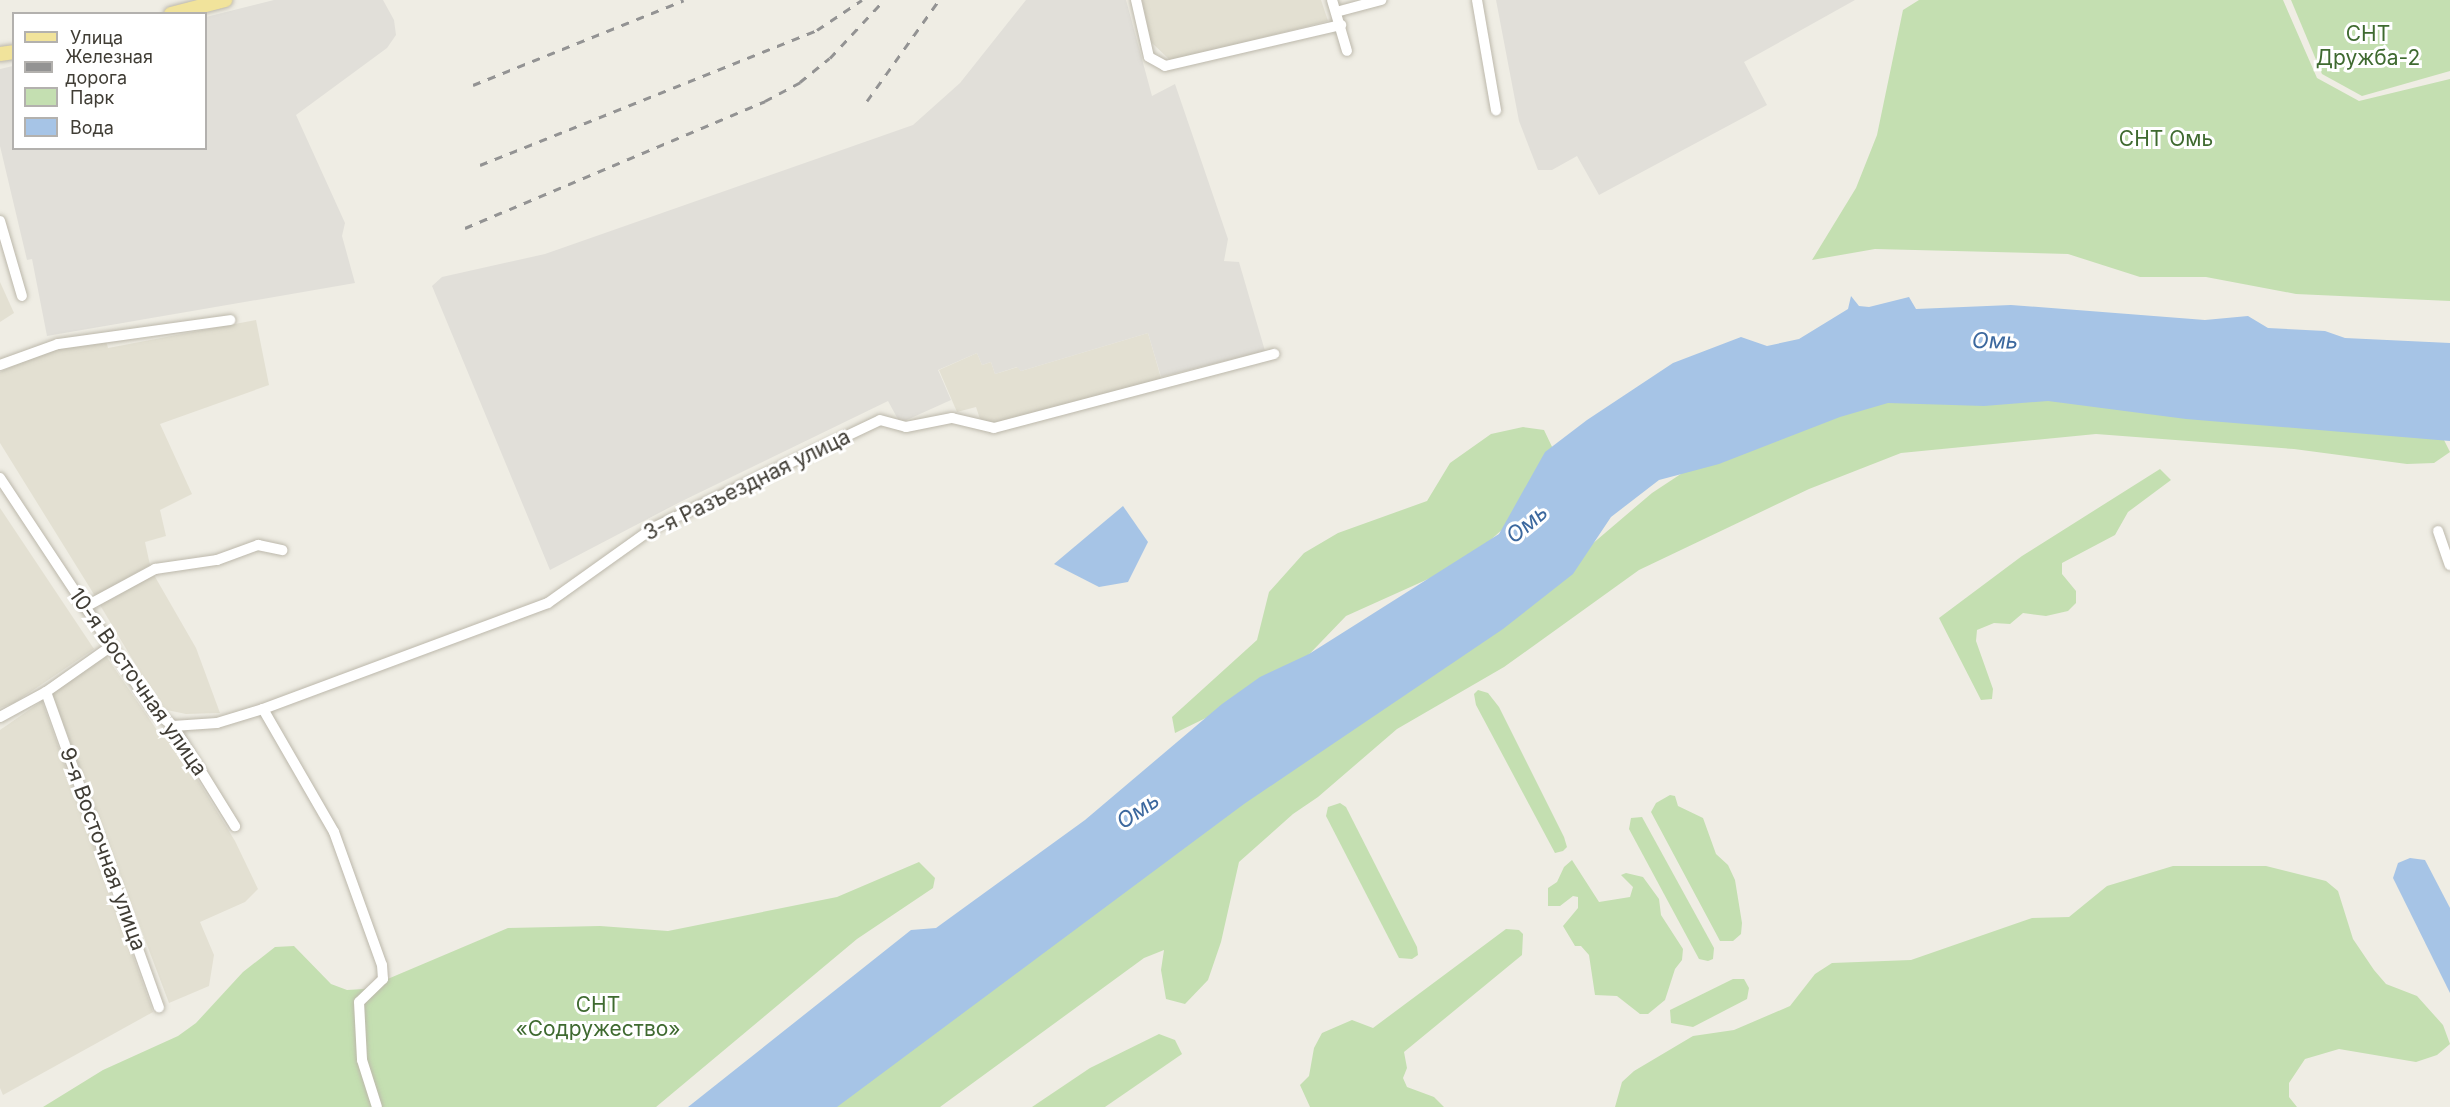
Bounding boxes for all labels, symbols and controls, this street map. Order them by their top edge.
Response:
legend [12,12,207,150]
park label: СНТ Дружба-2 [2316,21,2420,71]
text: Улица [70,27,123,48]
text: Железная дорога [65,46,153,88]
text: Парк [70,87,114,108]
text: Вода [70,117,114,138]
park label: СНТ Омь [2119,126,2213,152]
water label: Омь [1972,327,2018,355]
street label: 3-я Разъездная улица [640,424,854,546]
water label: Омь [1501,499,1553,549]
street label: 10-я Восточная улица [64,583,212,781]
street label: 9-я Восточная улица [55,744,151,954]
water label: Омь [1112,787,1164,835]
park label: СНТ «Содружество» [515,992,681,1042]

